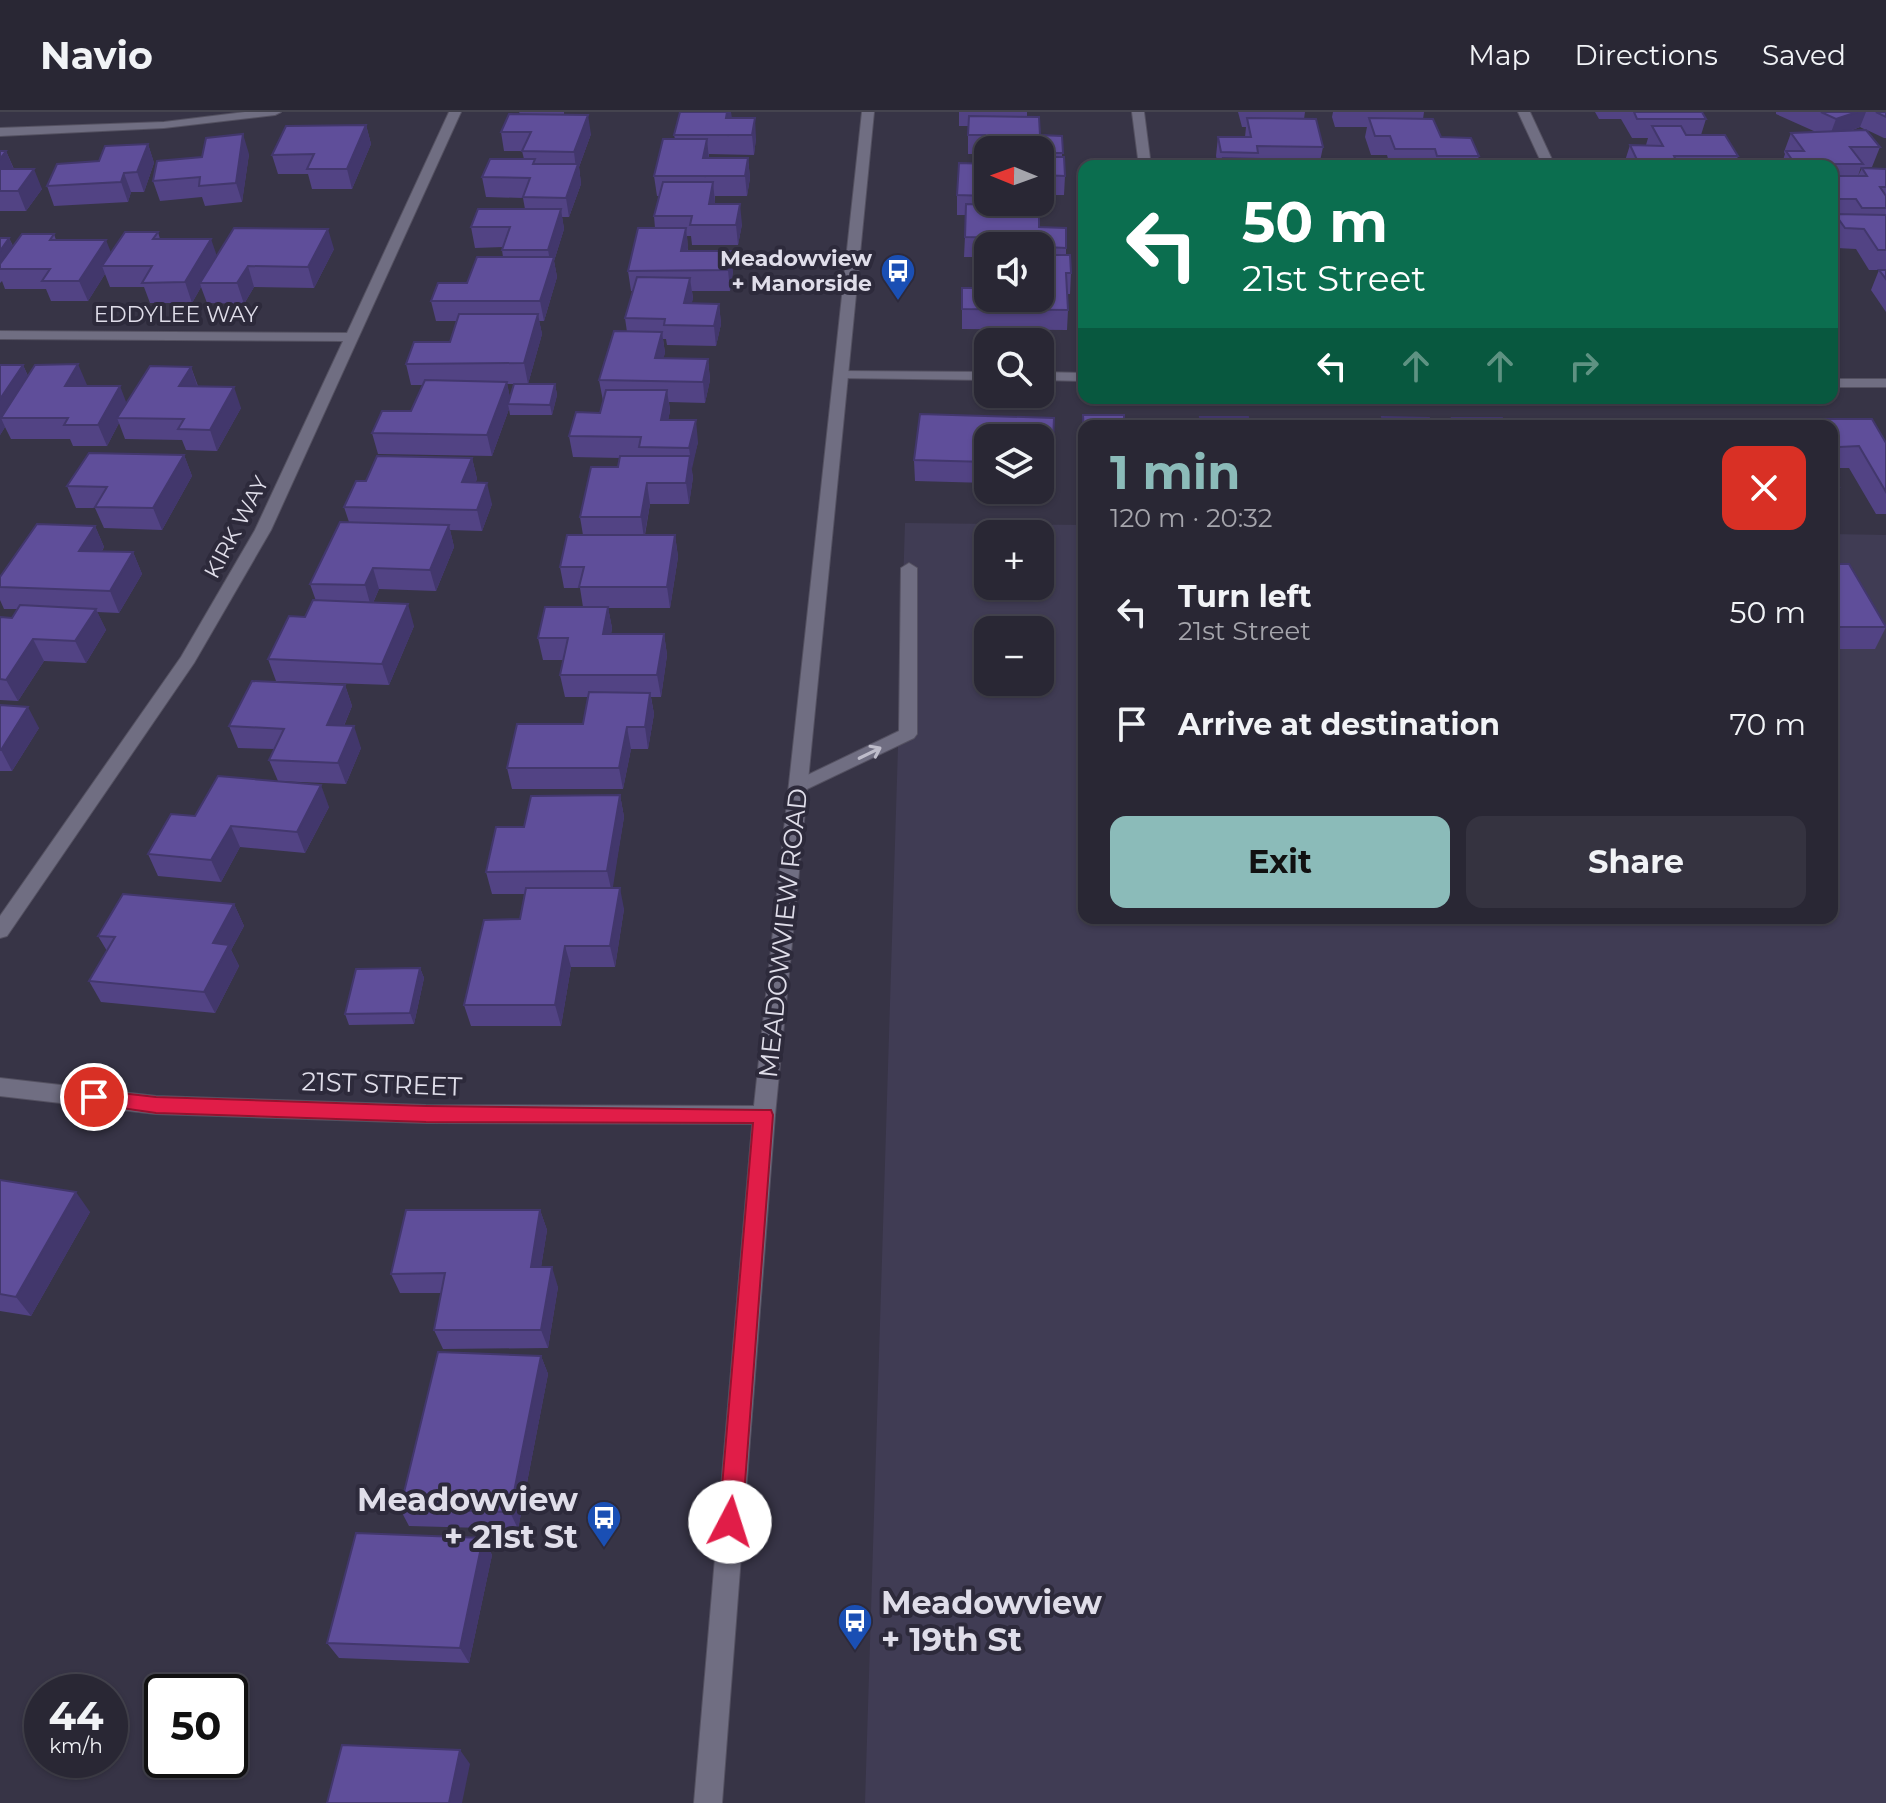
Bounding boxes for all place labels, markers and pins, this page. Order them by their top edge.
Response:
place label: Meadowview + Manorside [720,245,872,297]
bus stop icon: Meadowview + Manorside [879,252,917,302]
pin [60,1063,128,1131]
place label: Meadowview + 21st St [357,1480,578,1556]
bus stop icon: Meadowview + 21st St [585,1499,623,1549]
place label: Meadowview + 19th St [881,1583,1102,1659]
bus stop icon: Meadowview + 19th St [836,1602,874,1652]

